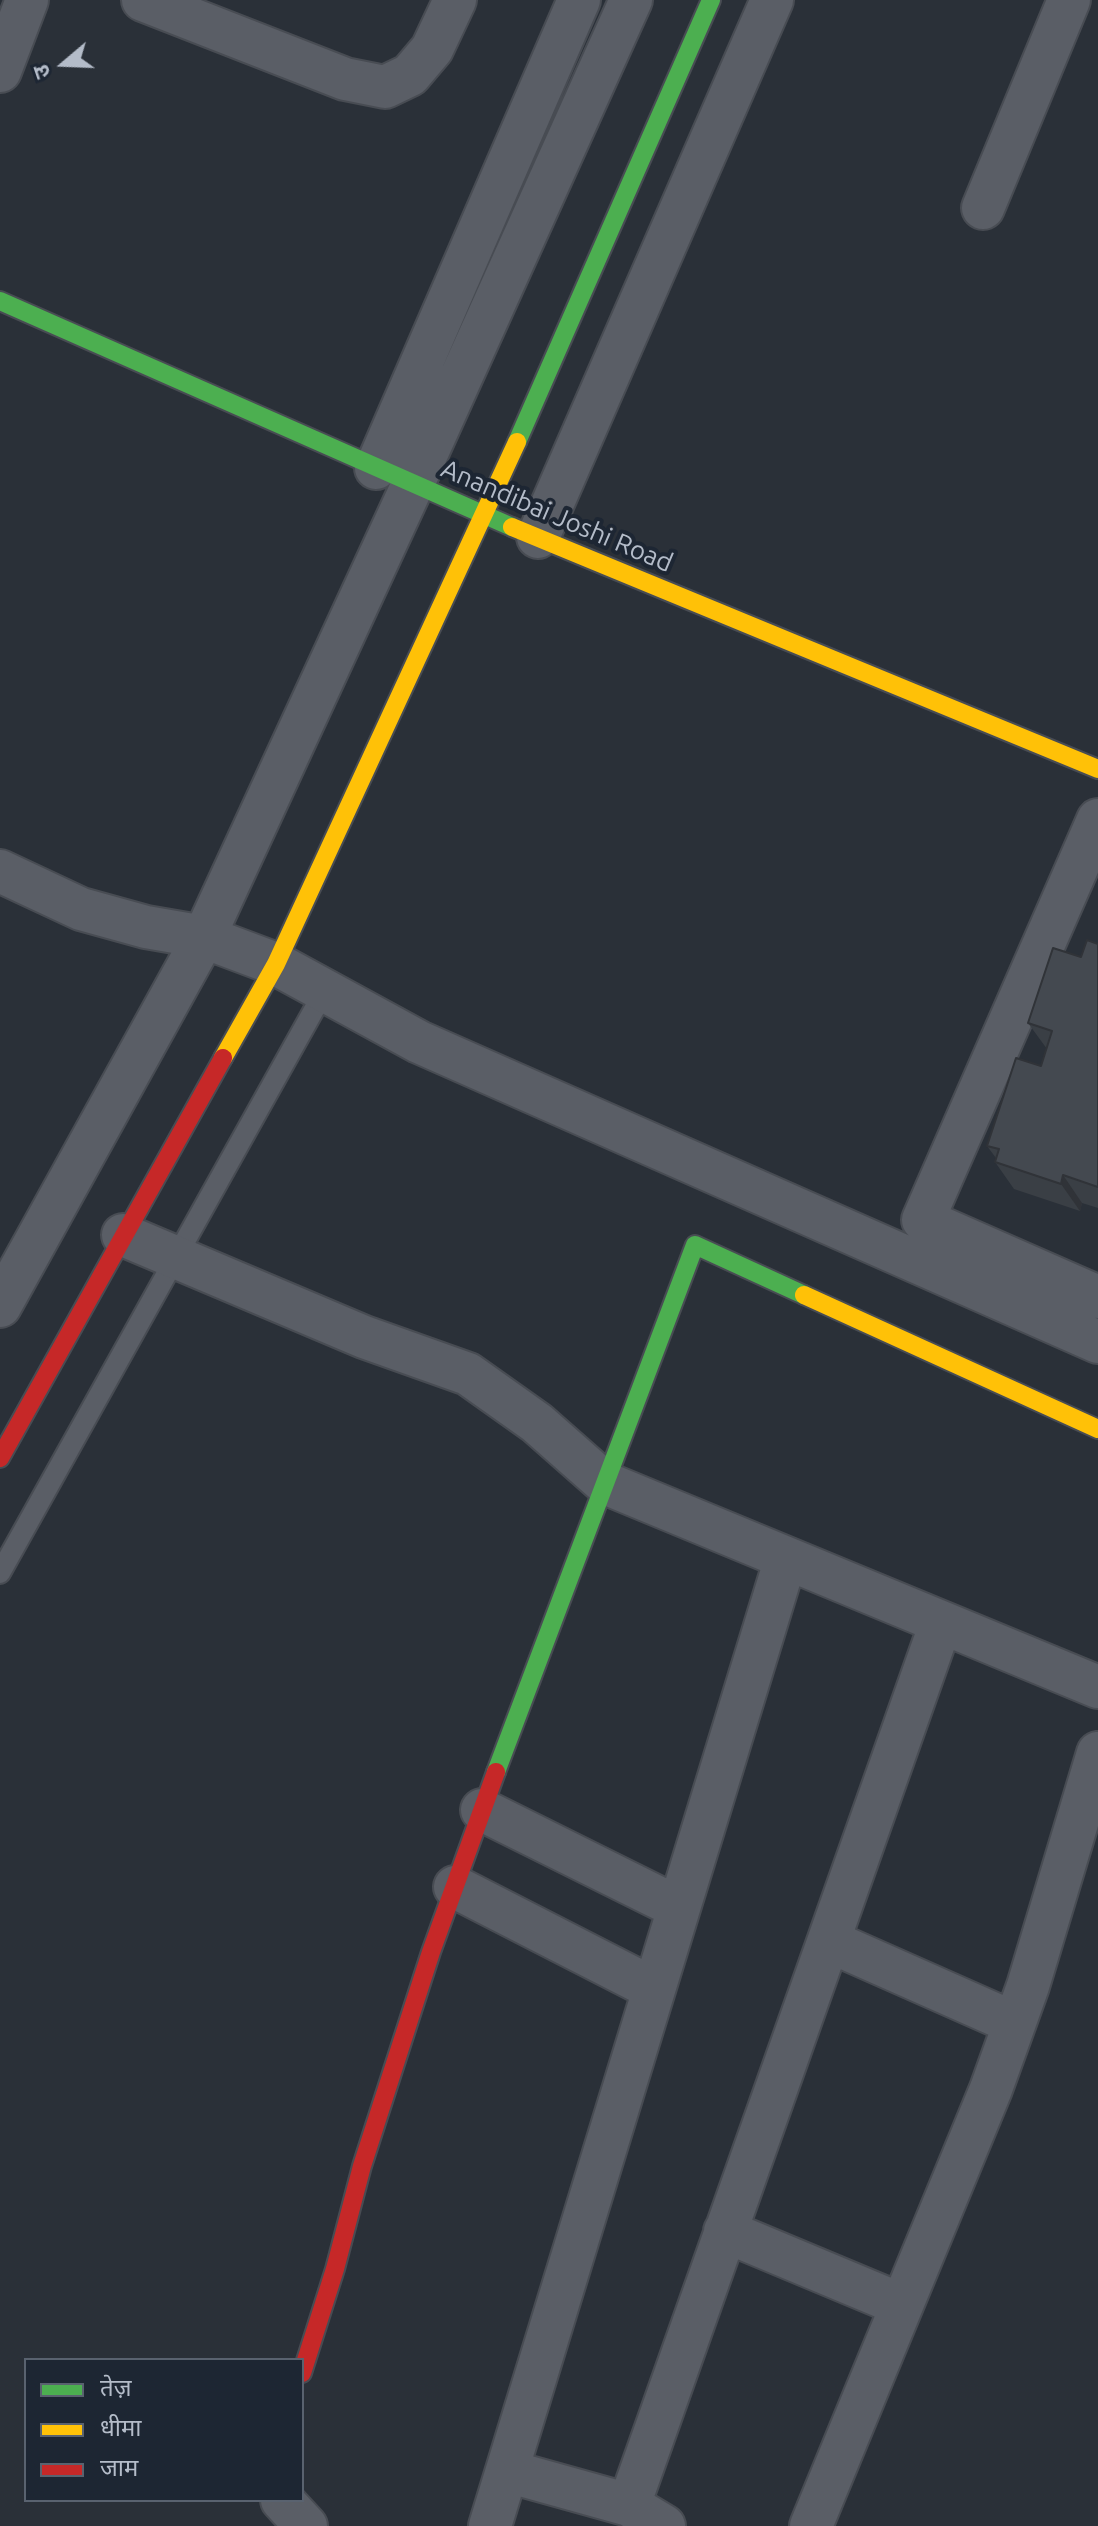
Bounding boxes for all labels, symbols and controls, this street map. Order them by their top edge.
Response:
north arrow [24,24,104,104]
text: उ [27,62,55,82]
street label: Anandibai Joshi Road [436,453,678,579]
legend [24,2358,304,2502]
text: तेज़ [100,2374,132,2401]
text: धीमा [100,2414,142,2441]
text: जाम [100,2454,138,2481]

